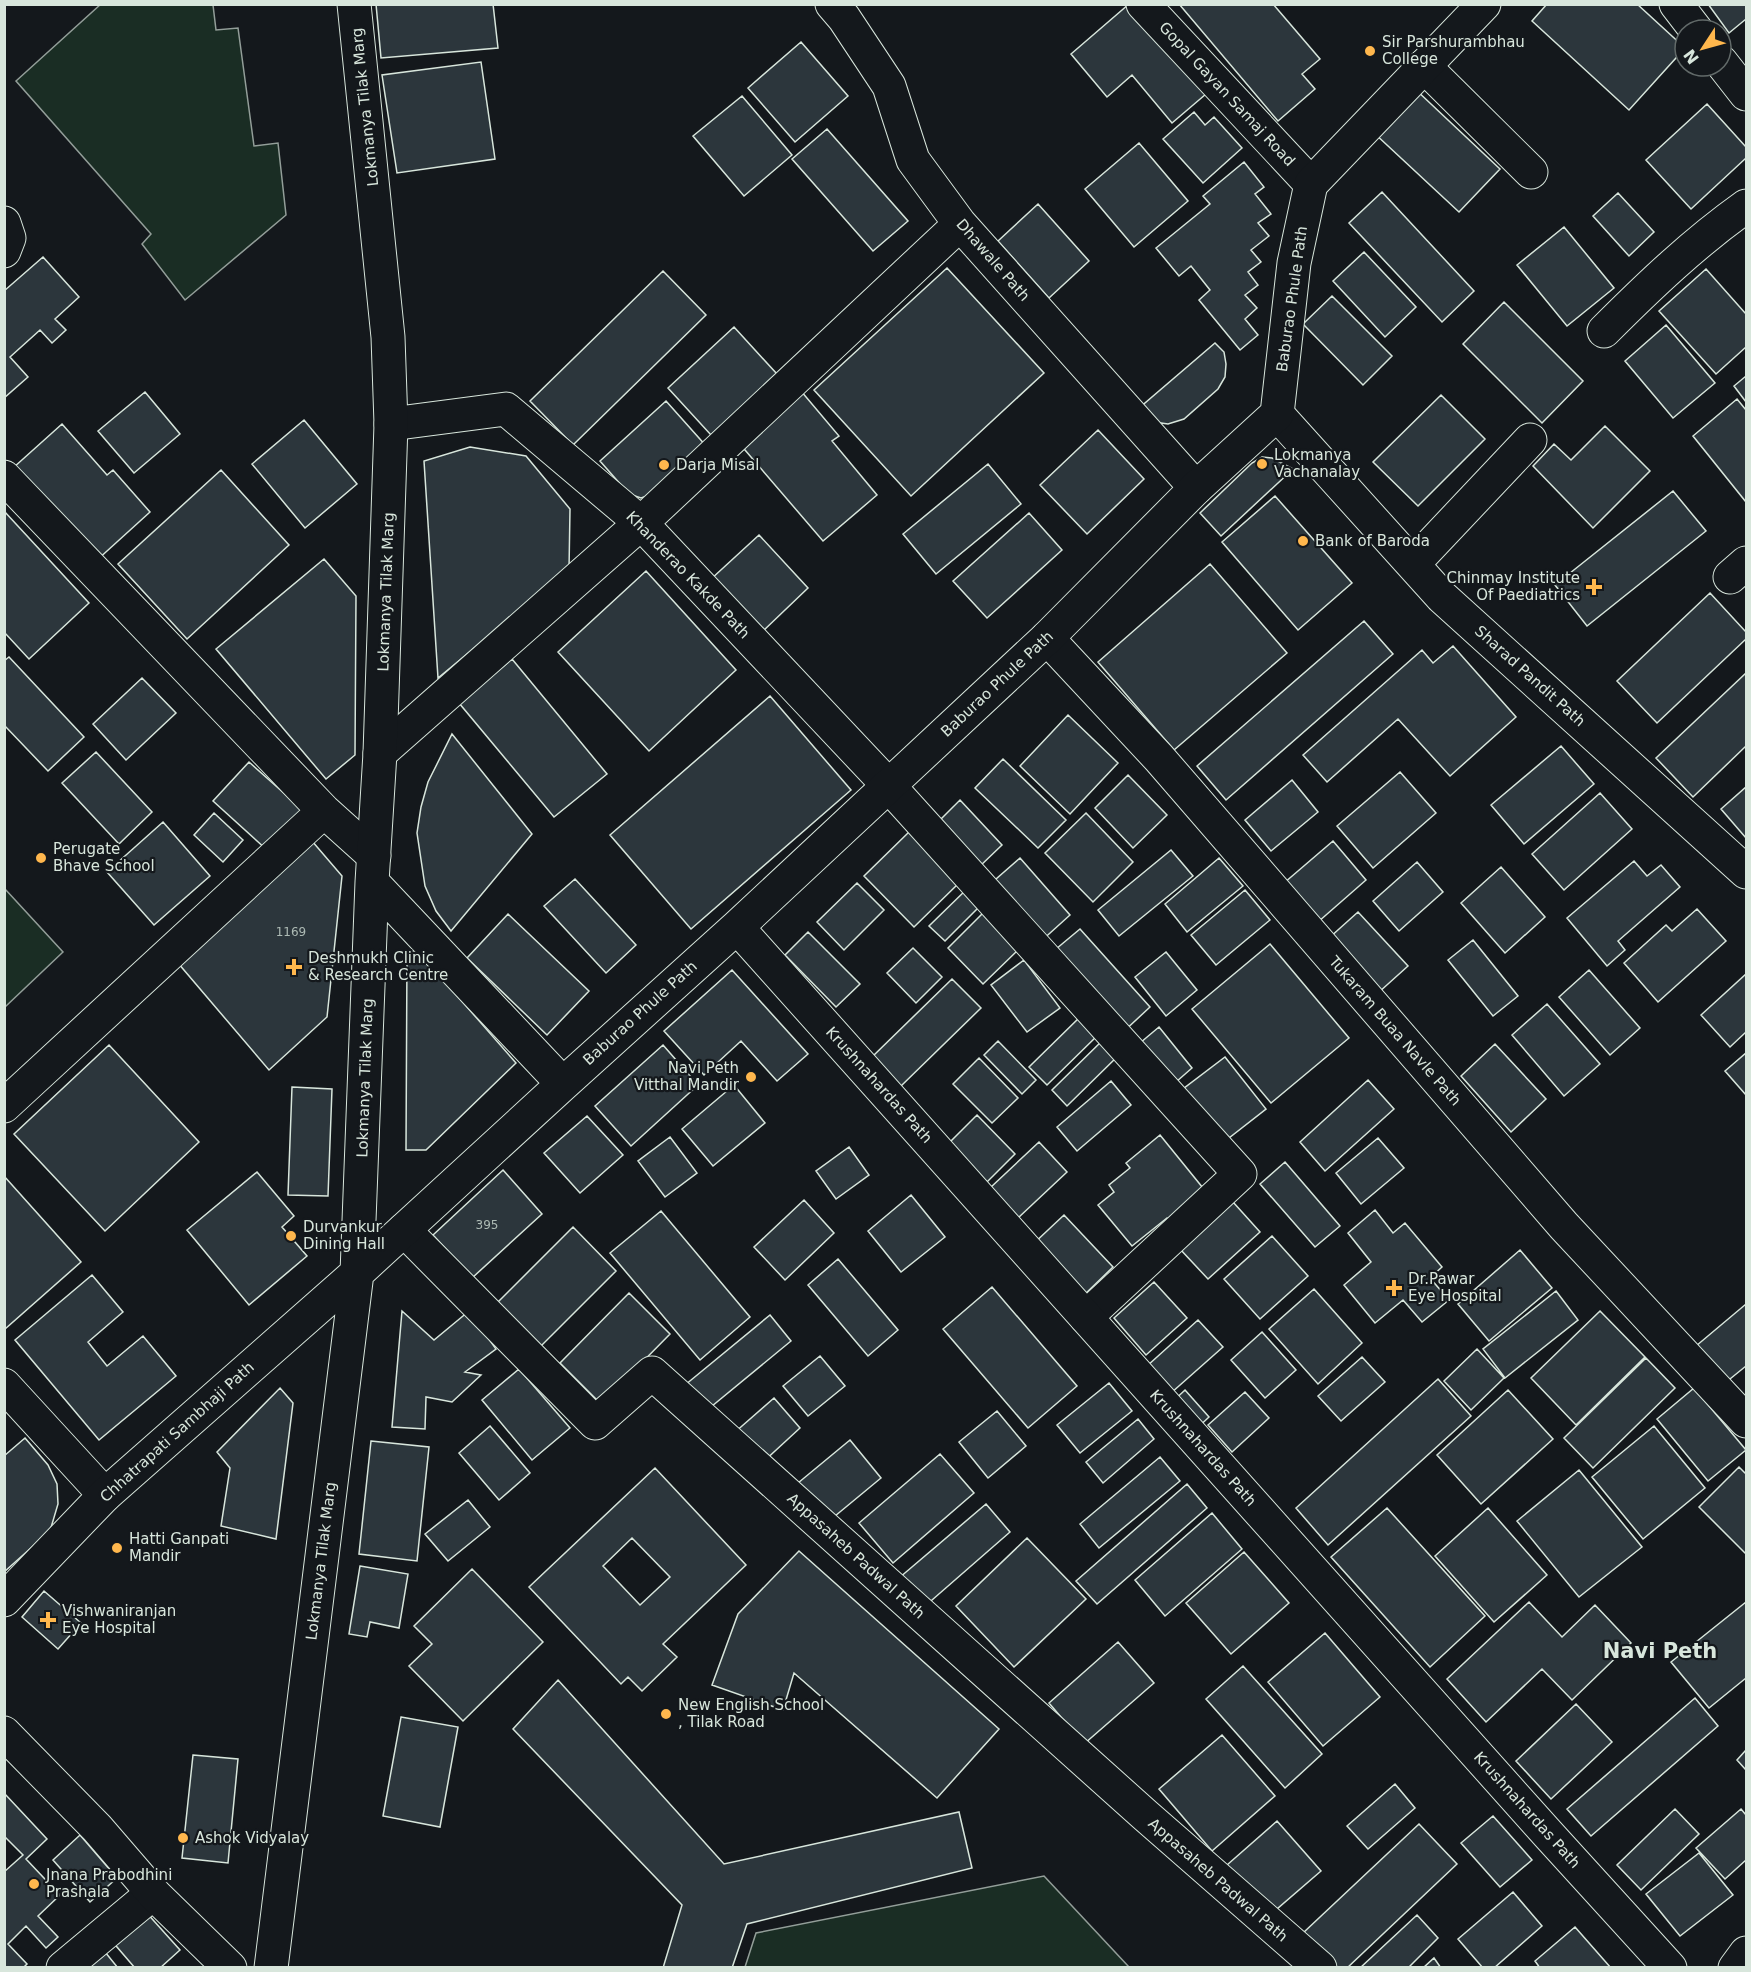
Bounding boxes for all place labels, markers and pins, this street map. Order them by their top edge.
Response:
place label: Sir Parshurambhau College [1382,33,1525,68]
marker: Sir Parshurambhau College [1363,44,1377,58]
place label: Lokmanya Vachanalay [1274,446,1360,481]
place label: Darja Misal [676,456,759,474]
marker: Lokmanya Vachanalay [1255,457,1269,471]
marker: Darja Misal [657,458,671,472]
place label: Bank of Baroda [1315,532,1430,550]
marker: Bank of Baroda [1296,534,1310,548]
place label: Chinmay Institute Of Paediatrics [1447,569,1580,604]
marker: Chinmay Institute Of Paediatrics [1585,578,1603,596]
place label: Perugate Bhave School [53,840,155,875]
marker: Perugate Bhave School [34,851,48,865]
place label: Deshmukh Clinic & Research Centre [308,949,448,984]
marker: Deshmukh Clinic & Research Centre [285,958,303,976]
place label: Navi Peth Vitthal Mandir [634,1059,740,1094]
marker: Navi Peth Vitthal Mandir [744,1070,758,1084]
place label: Durvankur Dining Hall [303,1218,385,1253]
marker: Durvankur Dining Hall [284,1229,298,1243]
place label: Dr.Pawar Eye Hospital [1408,1270,1502,1305]
marker: Dr.Pawar Eye Hospital [1385,1279,1403,1297]
place label: Hatti Ganpati Mandir [129,1530,229,1565]
marker: Hatti Ganpati Mandir [110,1541,124,1555]
place label: Vishwaniranjan Eye Hospital [62,1602,176,1637]
marker: Vishwaniranjan Eye Hospital [39,1611,57,1629]
place label: New English School , Tilak Road [678,1696,824,1731]
marker: New English School , Tilak Road [659,1707,673,1721]
place label: Ashok Vidyalay [195,1829,309,1847]
marker: Ashok Vidyalay [176,1831,190,1845]
place label: Jnana Prabodhini Prashala [45,1866,172,1901]
marker: Jnana Prabodhini Prashala [27,1877,41,1891]

